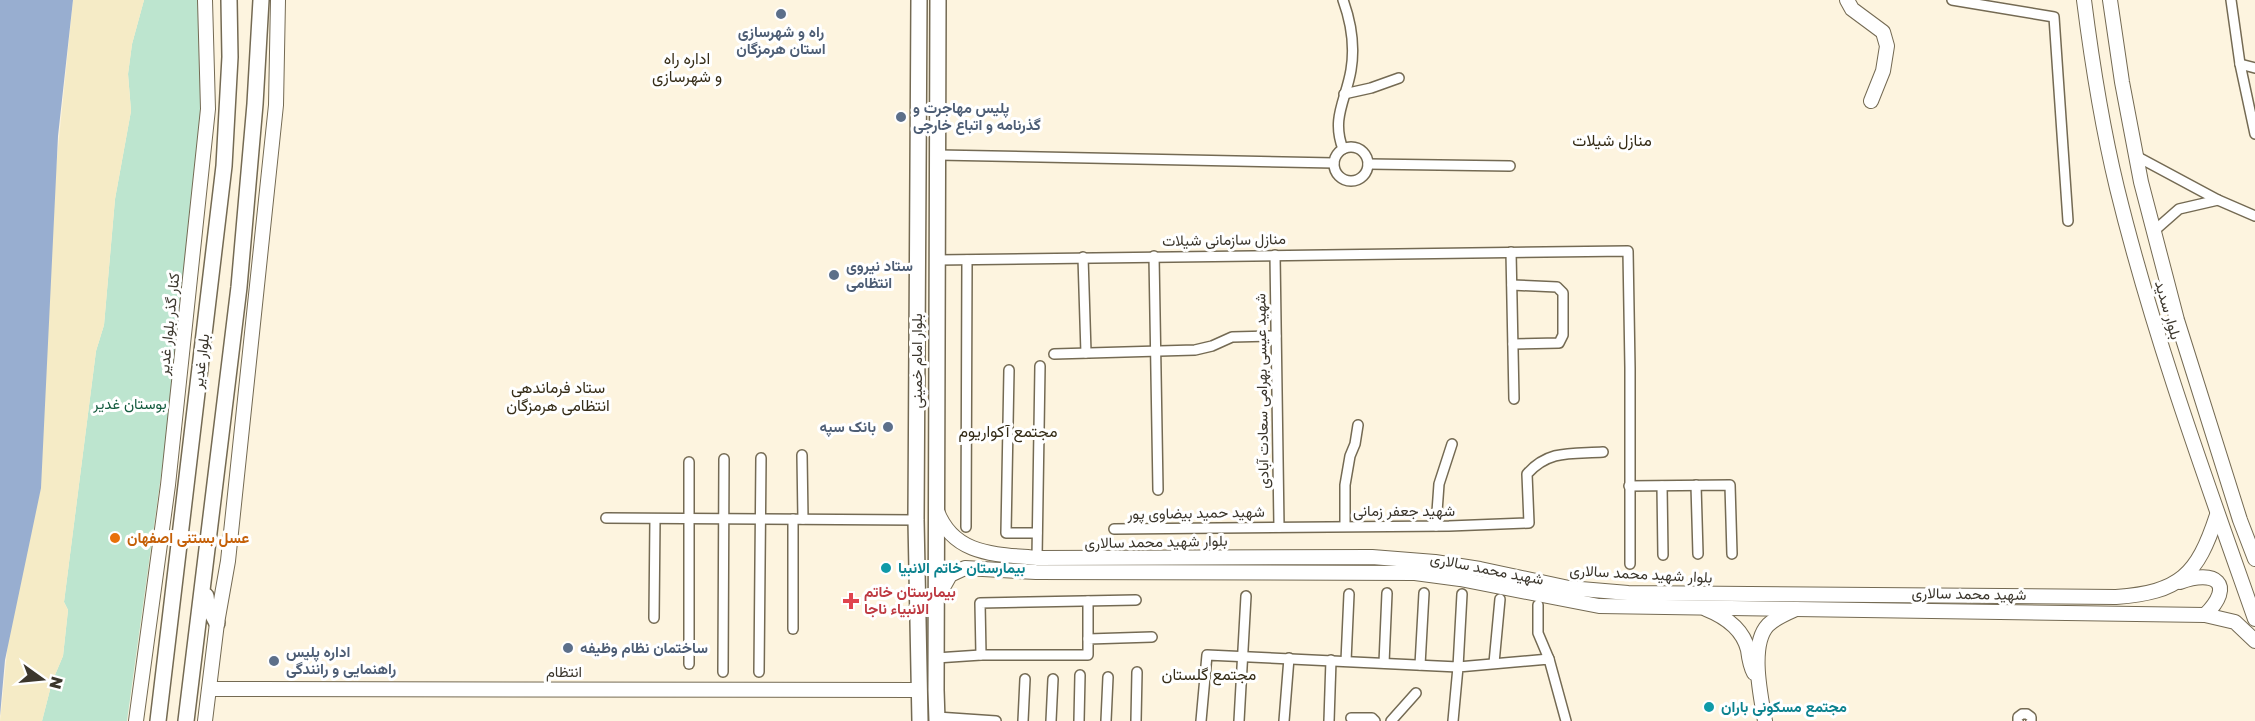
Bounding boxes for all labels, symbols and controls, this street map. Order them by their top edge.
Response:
marker: راه و شهرسازی استان هرمزگان [774,7,788,21]
place label: راه و شهرسازی استان هرمزگان [736,22,826,58]
district label: اداره راه و شهرسازی [652,48,722,87]
place label: پلیس مهاجرت و گذرنامه و اتباع خارجى [913,98,1041,135]
marker: پلیس مهاجرت و گذرنامه و اتباع خارجى [894,110,908,124]
district label: منازل شیلات [1572,130,1652,151]
street label: منازل سازمانی شیلات [1162,229,1286,251]
place label: ستاد نیروی انتظامی [846,256,913,292]
marker: ستاد نیروی انتظامی [827,268,841,282]
street label: کنار گذر بلوار غدیر [154,271,183,377]
street label: بلوار سدید [2151,278,2186,342]
street label: شهید عیسی بهرامی سعادت آبادی [1250,293,1274,489]
street label: بلوار امام خمینی [907,313,927,409]
street label: بلوار غدیر [188,332,213,390]
district label: ستاد فرماندهی انتظامی هرمزگان [506,377,610,416]
park label: بوستان غدیر [92,394,167,413]
place label: بانک سپه [819,417,876,437]
marker: بانک سپه [881,420,895,434]
district label: مجتمع آکواریوم [958,421,1058,443]
street label: شهید جعفر زمانی [1353,501,1455,521]
street label: شهید حمید بیضاوی پور [1126,502,1265,524]
place label: عسل بستنی اصفهان [127,528,249,547]
marker: عسل بستنی اصفهان [108,531,122,545]
street label: بلوار شهید محمد سالاری [1084,531,1228,553]
street label: شهید محمد سالاری [1429,548,1546,590]
place label: بیمارستان خاتم الانبیا [898,558,1025,578]
street label: بلوار شهید محمد سالاری [1569,560,1713,588]
marker: بیمارستان خاتم الانبیا [879,561,893,575]
place label: بیمارستان خاتم الانبیاء ناجا [864,582,956,618]
street label: شهید محمد سالاری [1911,583,2027,605]
marker: بیمارستان خاتم الانبیاء ناجا [842,592,860,610]
place label: ساختمان نظام وظیفه [580,638,708,658]
marker: ساختمان نظام وظیفه [561,641,575,655]
place label: اداره پلیس راهنمایی و رانندگی [286,642,396,678]
north arrow [12,649,72,709]
marker: اداره پلیس راهنمایی و رانندگی [267,654,281,668]
street label: انتظام [546,662,582,682]
district label: مجتمع گلستان [1162,664,1256,686]
text: N [45,674,68,691]
place label: مجتمع مسکونی باران [1721,697,1847,717]
marker: مجتمع مسکونی باران [1702,700,1716,714]

